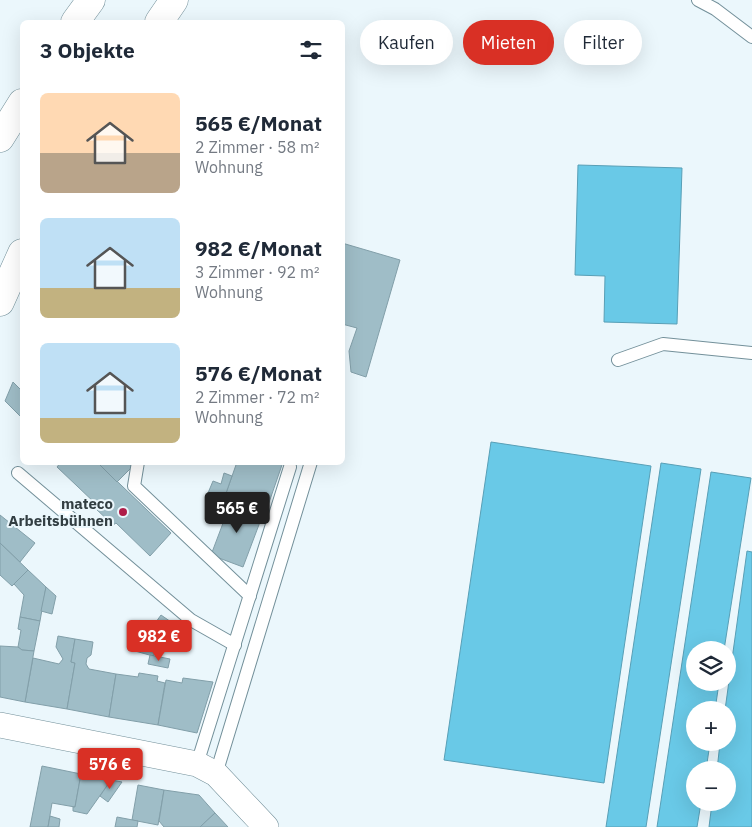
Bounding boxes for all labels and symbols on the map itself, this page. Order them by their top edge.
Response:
pin: 565 € [202,492,272,534]
place label: mateco Arbeitsbühnen [8,494,113,530]
marker: mateco Arbeitsbühnen [117,506,129,518]
pin: 982 € [124,620,194,662]
pin: 576 € [75,748,145,790]

